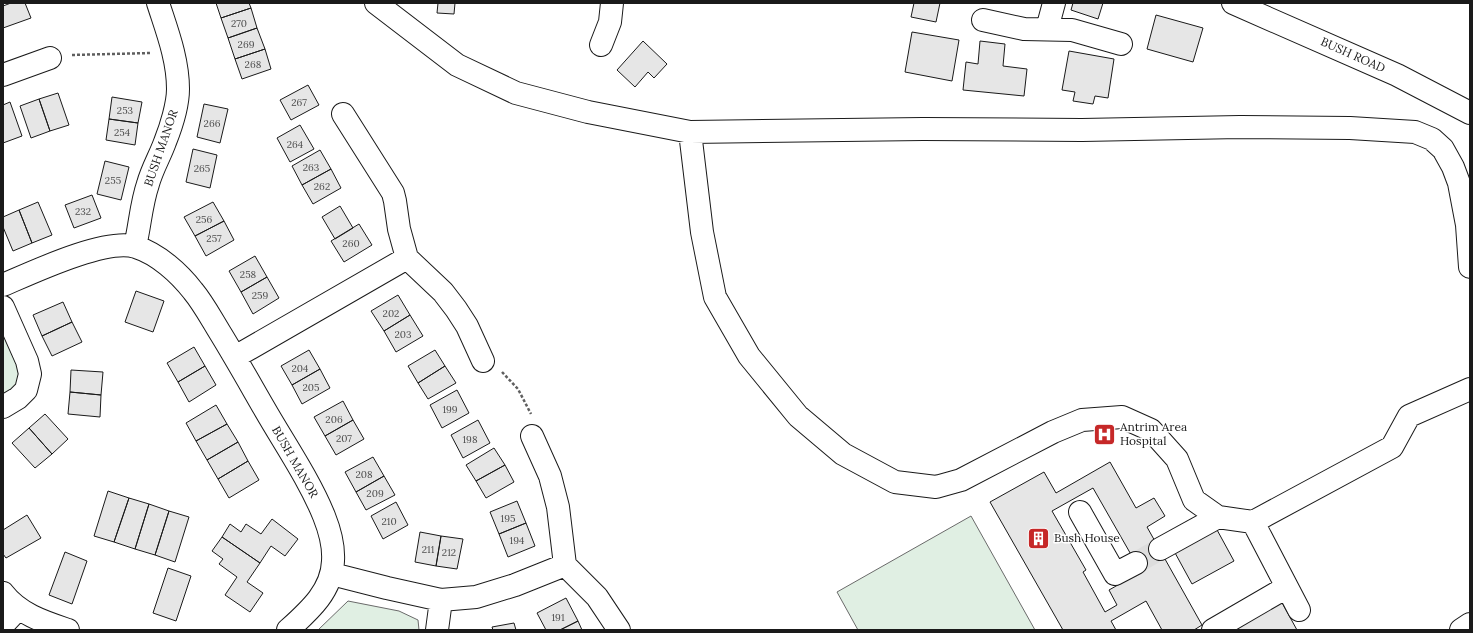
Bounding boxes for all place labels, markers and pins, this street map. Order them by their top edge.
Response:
place label: Antrim Area Hospital [1119,419,1187,448]
hospital icon: Antrim Area Hospital [1091,421,1117,447]
building icon: Bush House [1026,525,1052,551]
place label: Bush House [1054,530,1120,545]

